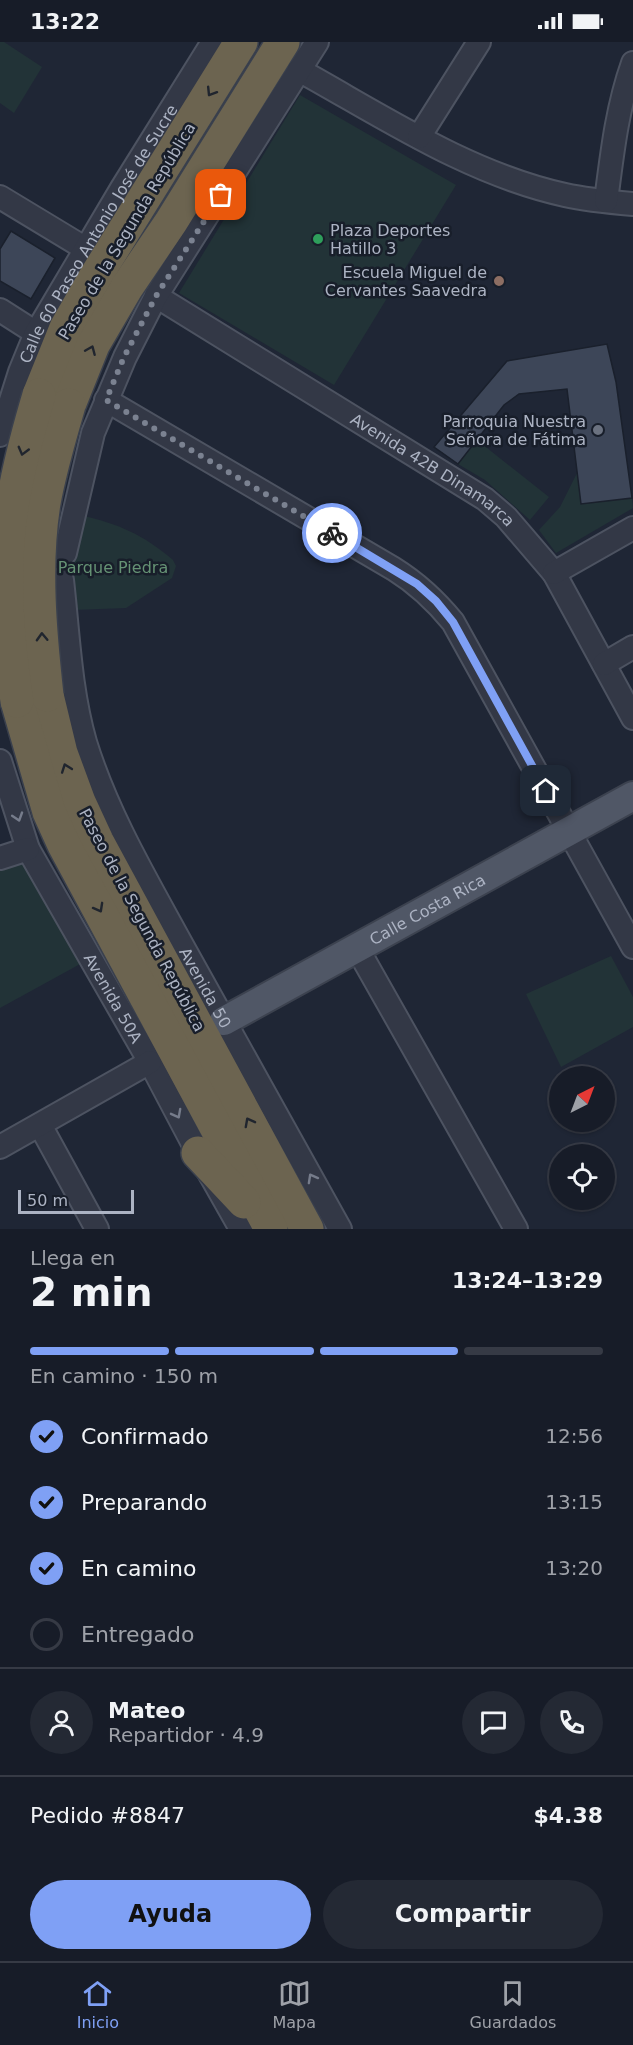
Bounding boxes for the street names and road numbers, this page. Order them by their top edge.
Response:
street label: Calle 60 Paseo Antonio José de Sucre [15,101,181,366]
street label: Paseo de la Segunda República [55,119,199,343]
street label: Avenida 42B Dinamarca [347,409,519,530]
street label: Paseo de la Segunda República [75,805,209,1035]
street label: Calle Costa Rica [366,870,489,949]
street label: Avenida 50 [176,944,236,1031]
street label: Avenida 50A [80,950,147,1046]

